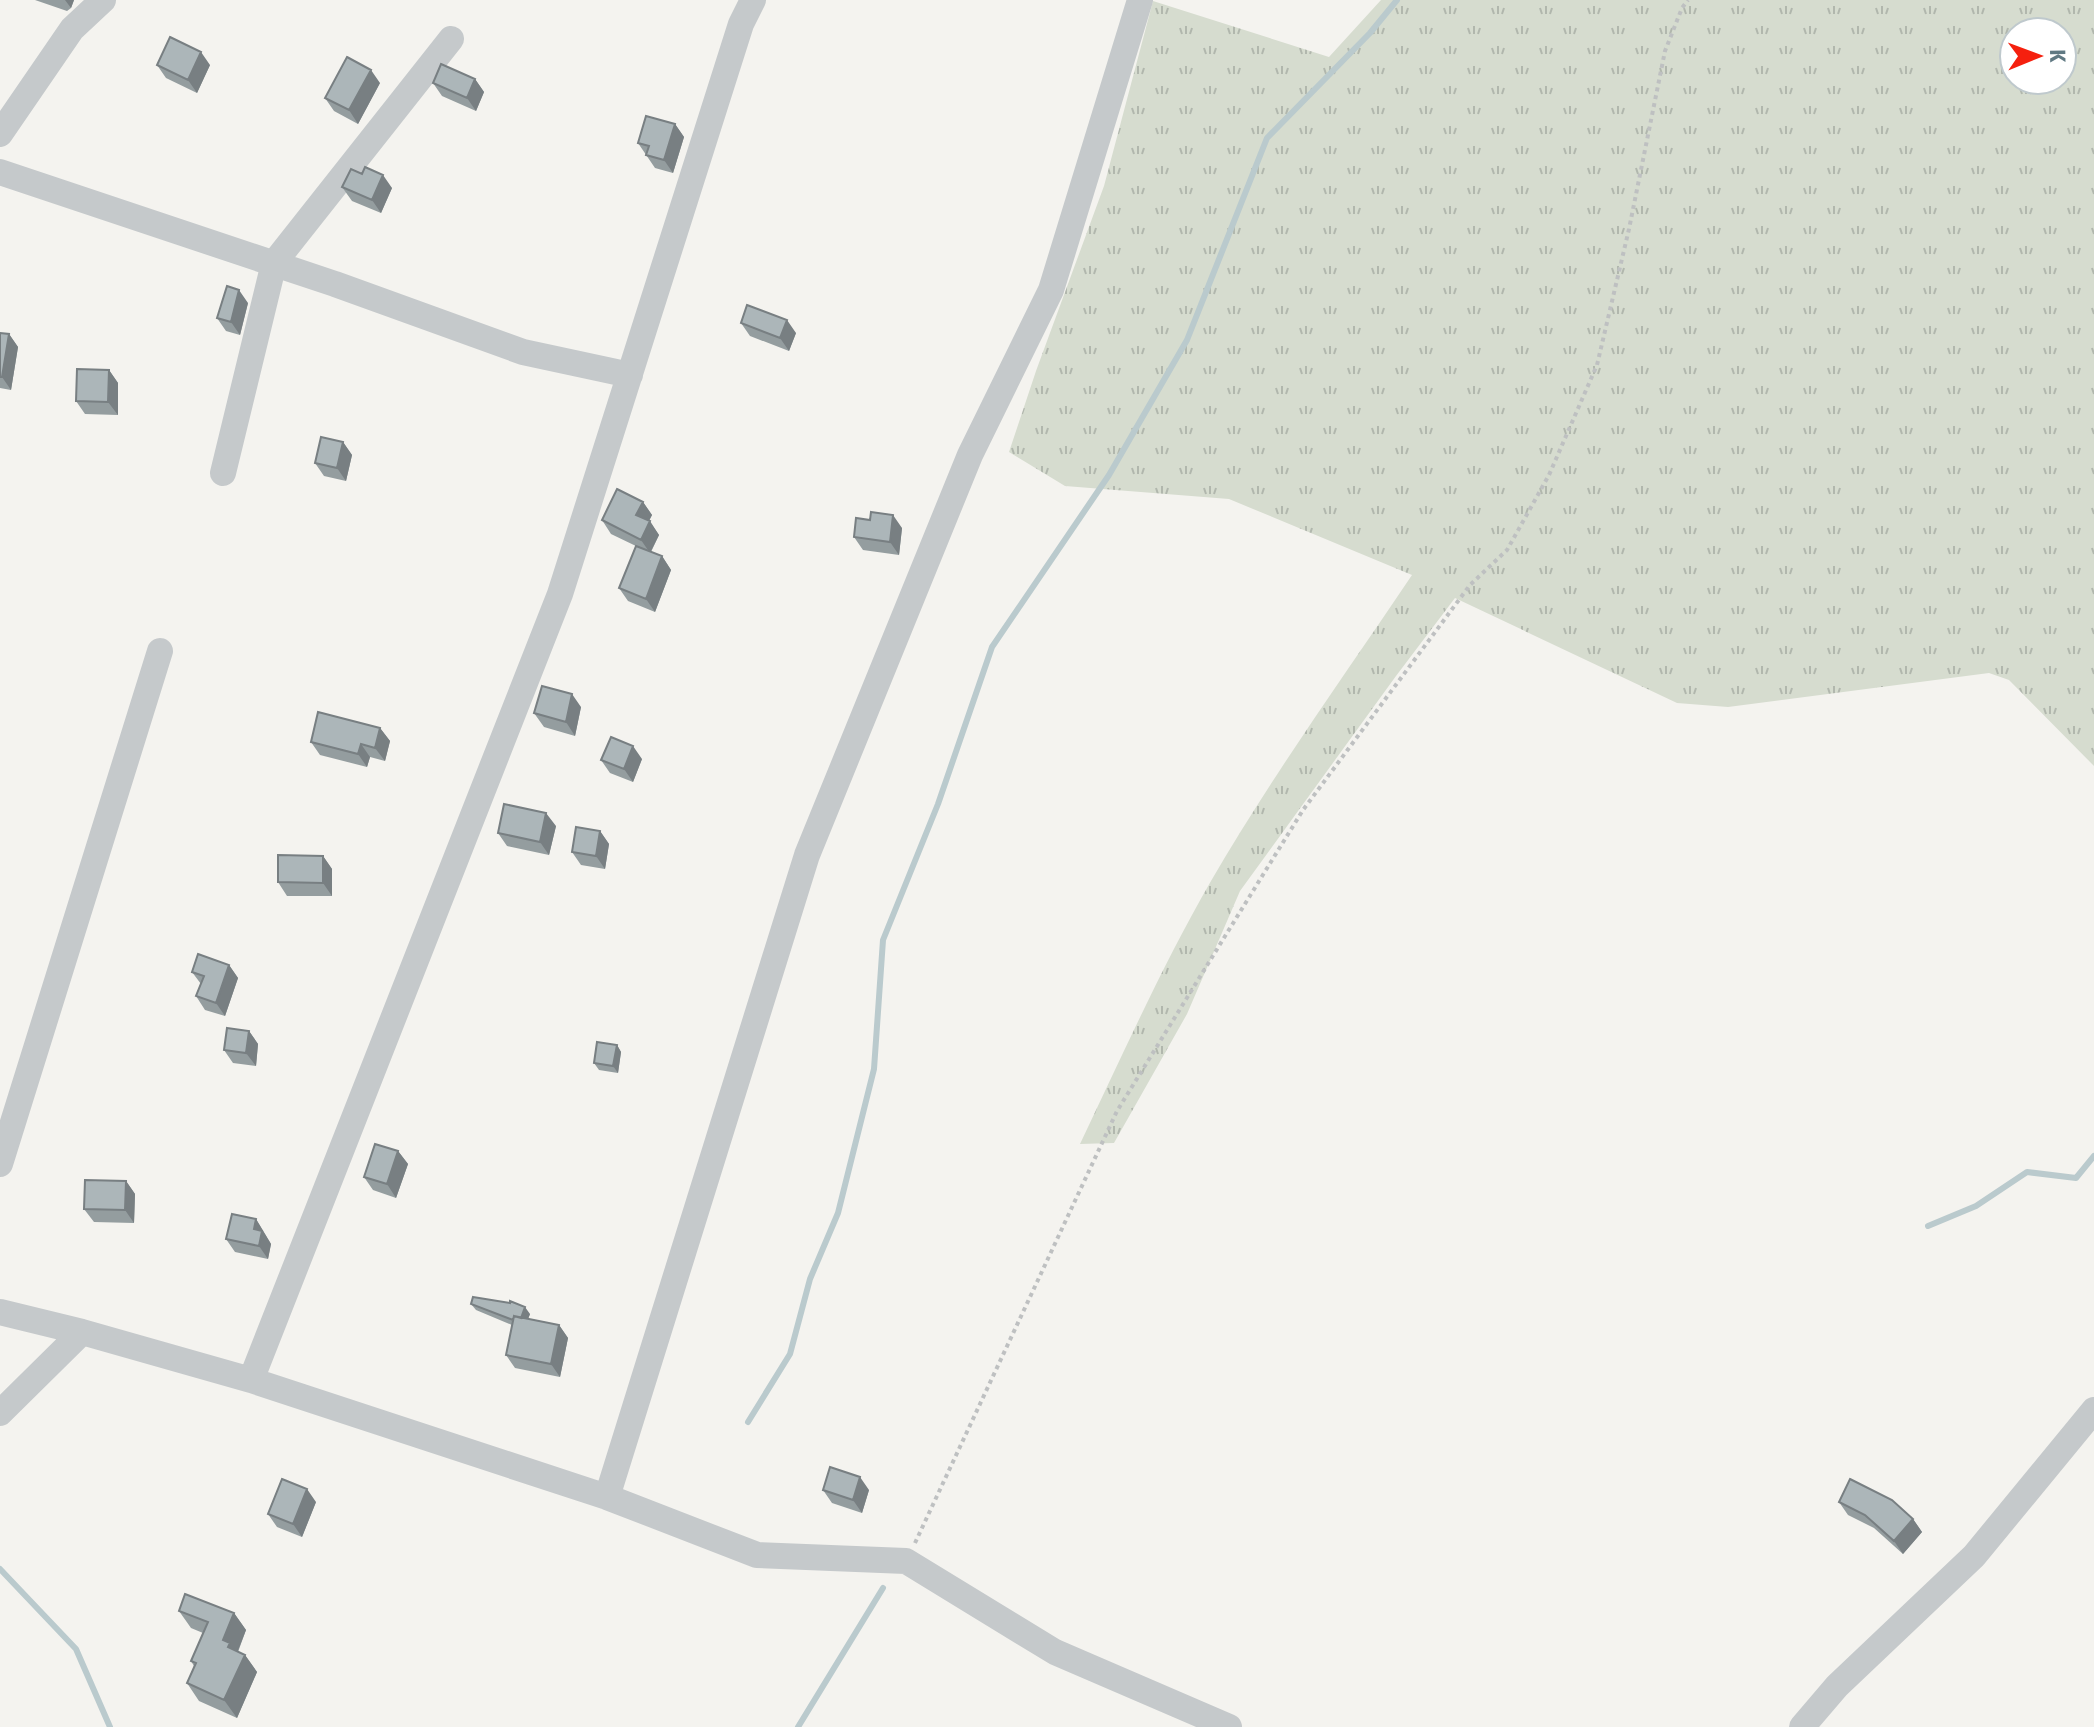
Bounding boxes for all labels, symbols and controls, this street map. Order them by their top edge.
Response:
north arrow [1998,16,2078,96]
text: K [2044,49,2071,63]

